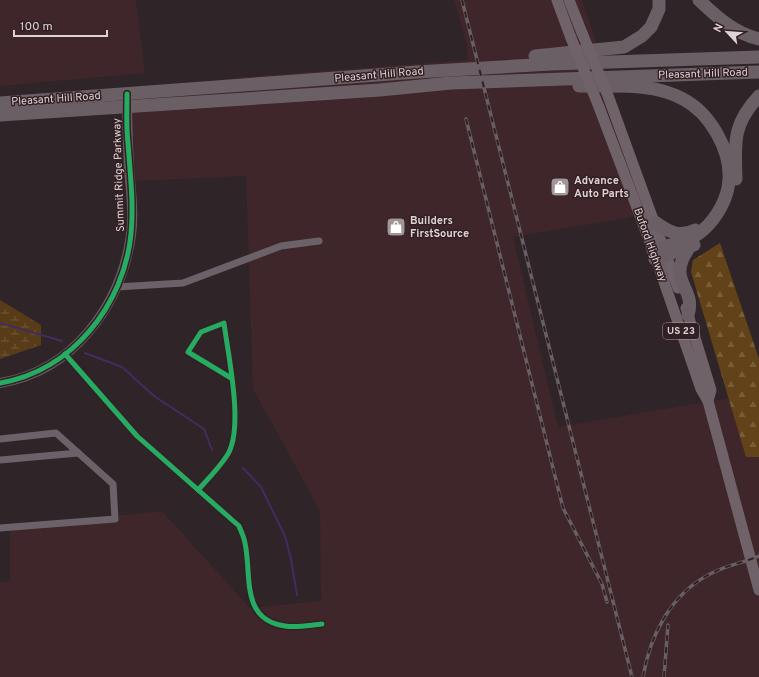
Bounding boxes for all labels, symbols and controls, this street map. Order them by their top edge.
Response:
scale bar [14,12,107,38]
north arrow [707,12,747,52]
text: 100 m [20,19,53,35]
text: N [711,21,727,35]
street label: Pleasant Hill Road [334,64,424,86]
street label: Pleasant Hill Road [658,65,748,83]
street label: Pleasant Hill Road [11,89,101,109]
street label: Summit Ridge Parkway [110,118,128,232]
place label: Advance Auto Parts [574,174,629,201]
shop icon: Advance Auto Parts [549,176,571,198]
street label: Buford Highway [630,206,670,284]
place label: Builders FirstSource [410,214,469,241]
shop icon: Builders FirstSource [385,216,407,238]
road number: US 23 [663,323,699,339]

